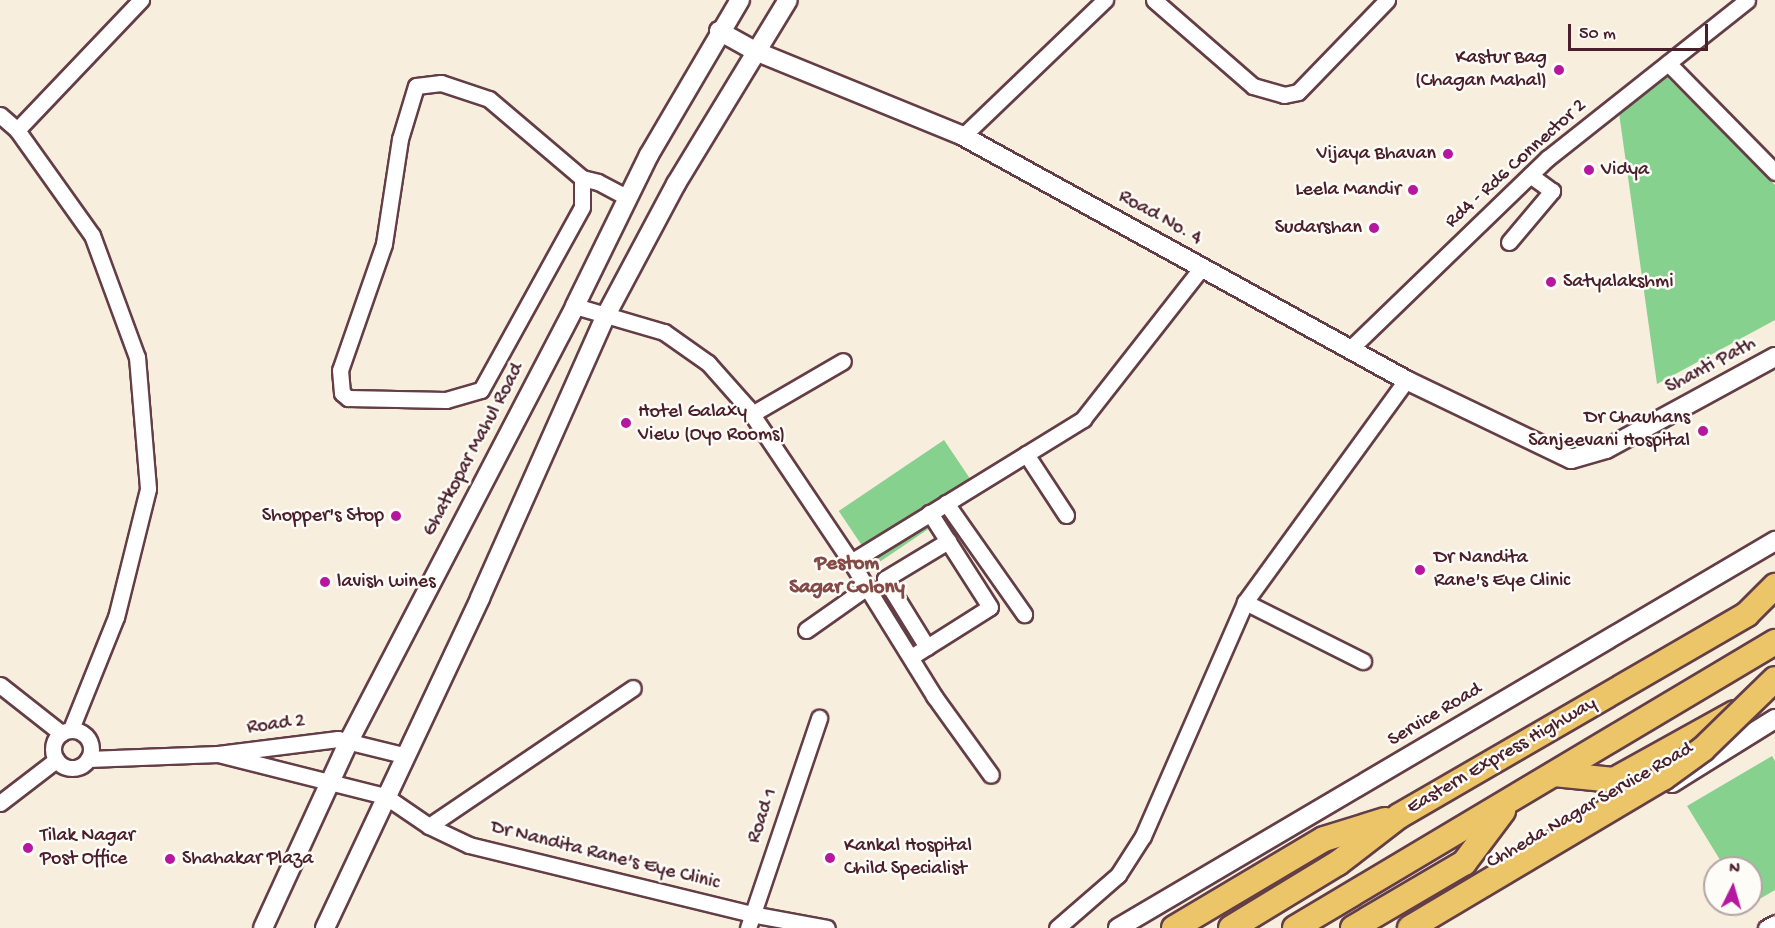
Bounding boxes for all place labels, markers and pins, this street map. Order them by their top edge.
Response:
place label: Kastur Bag (Chagan Mahal) [1415,46,1547,93]
marker: Kastur Bag (Chagan Mahal) [1552,63,1566,77]
place label: Vijaya Bhavan [1316,142,1436,166]
marker: Vijaya Bhavan [1441,147,1455,161]
place label: Vidya [1601,158,1649,182]
marker: Vidya [1582,163,1596,177]
place label: Leela Mandir [1295,178,1401,202]
marker: Leela Mandir [1406,183,1420,197]
place label: Sudarshan [1275,216,1362,240]
marker: Sudarshan [1367,221,1381,235]
place label: Satyalakshmi [1563,270,1674,294]
marker: Satyalakshmi [1544,275,1558,289]
place label: Hotel Galaxy View (Oyo Rooms) [638,400,785,447]
place label: Dr Chauhans Sanjeevani Hospital [1528,407,1690,454]
marker: Hotel Galaxy View (Oyo Rooms) [619,416,633,430]
marker: Dr Chauhans Sanjeevani Hospital [1694,422,1712,440]
place label: Shopper's Stop [262,504,384,528]
marker: Shopper's Stop [389,509,403,523]
place label: Dr Nandita Rane's Eye Clinic [1434,546,1570,593]
marker: Dr Nandita Rane's Eye Clinic [1411,561,1429,579]
place label: lavish wines [337,570,436,594]
marker: lavish wines [318,575,332,589]
place label: Tilak Nagar Post Office [40,825,135,872]
place label: Kankal Hospital Child Specialist [844,834,972,881]
marker: Tilak Nagar Post Office [21,841,35,855]
place label: Shahakar Plaza [182,847,313,871]
marker: Kankal Hospital Child Specialist [821,849,839,867]
marker: Shahakar Plaza [163,852,177,866]

